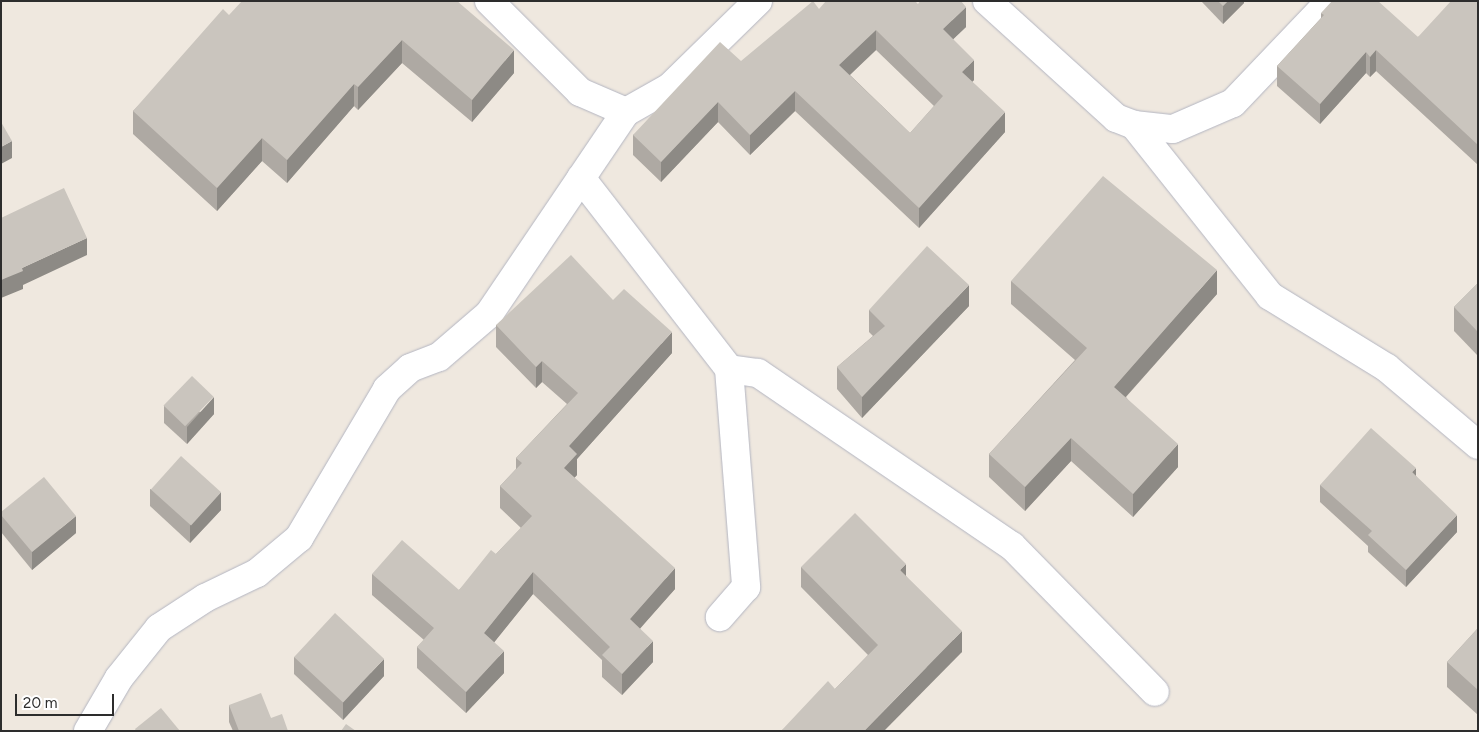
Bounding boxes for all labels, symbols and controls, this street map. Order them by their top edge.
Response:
scale bar [18,684,116,716]
text: 20 m [23,694,57,712]

